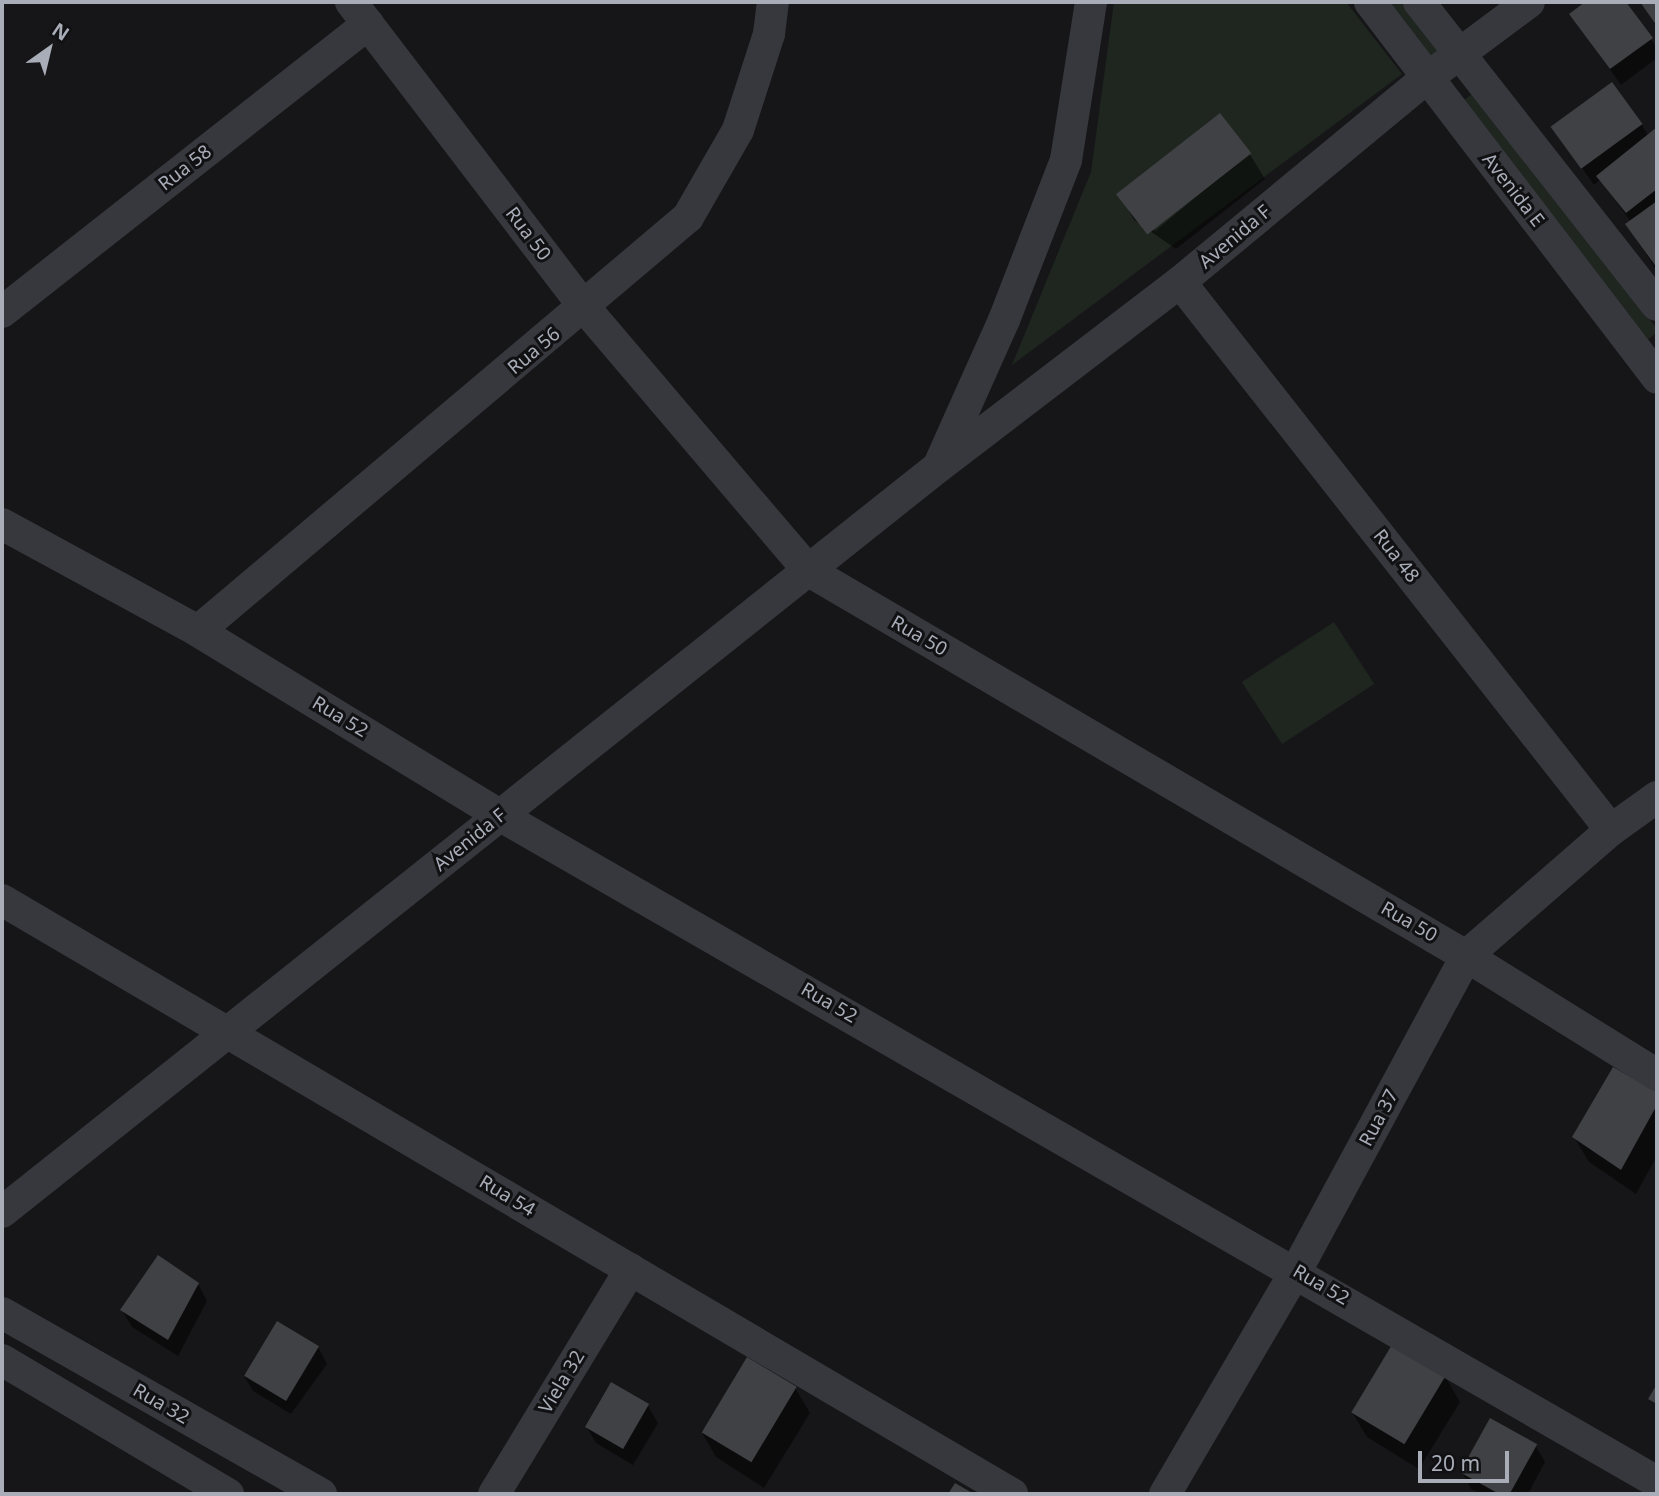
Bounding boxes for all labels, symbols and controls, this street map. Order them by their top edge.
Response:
north arrow [14,14,84,84]
text: N [47,16,74,47]
street label: Rua 58 [154,140,216,196]
street label: Avenida E [1477,149,1549,231]
street label: Avenida F [1195,201,1275,273]
street label: Rua 50 [501,203,555,265]
street label: Rua 56 [503,323,565,379]
street label: Rua 48 [1368,525,1424,587]
street label: Rua 50 [887,611,951,661]
street label: Rua 52 [308,692,372,742]
street label: Avenida F [429,804,511,876]
street label: Rua 50 [1377,897,1441,947]
street label: Rua 52 [797,978,861,1028]
street label: Rua 37 [1355,1086,1403,1150]
street label: Rua 54 [475,1171,539,1221]
street label: Rua 52 [1289,1260,1353,1310]
street label: Viela 32 [534,1346,590,1418]
street label: Rua 32 [129,1379,193,1429]
scale bar [1421,1436,1512,1480]
text: 20 m [1431,1449,1480,1477]

